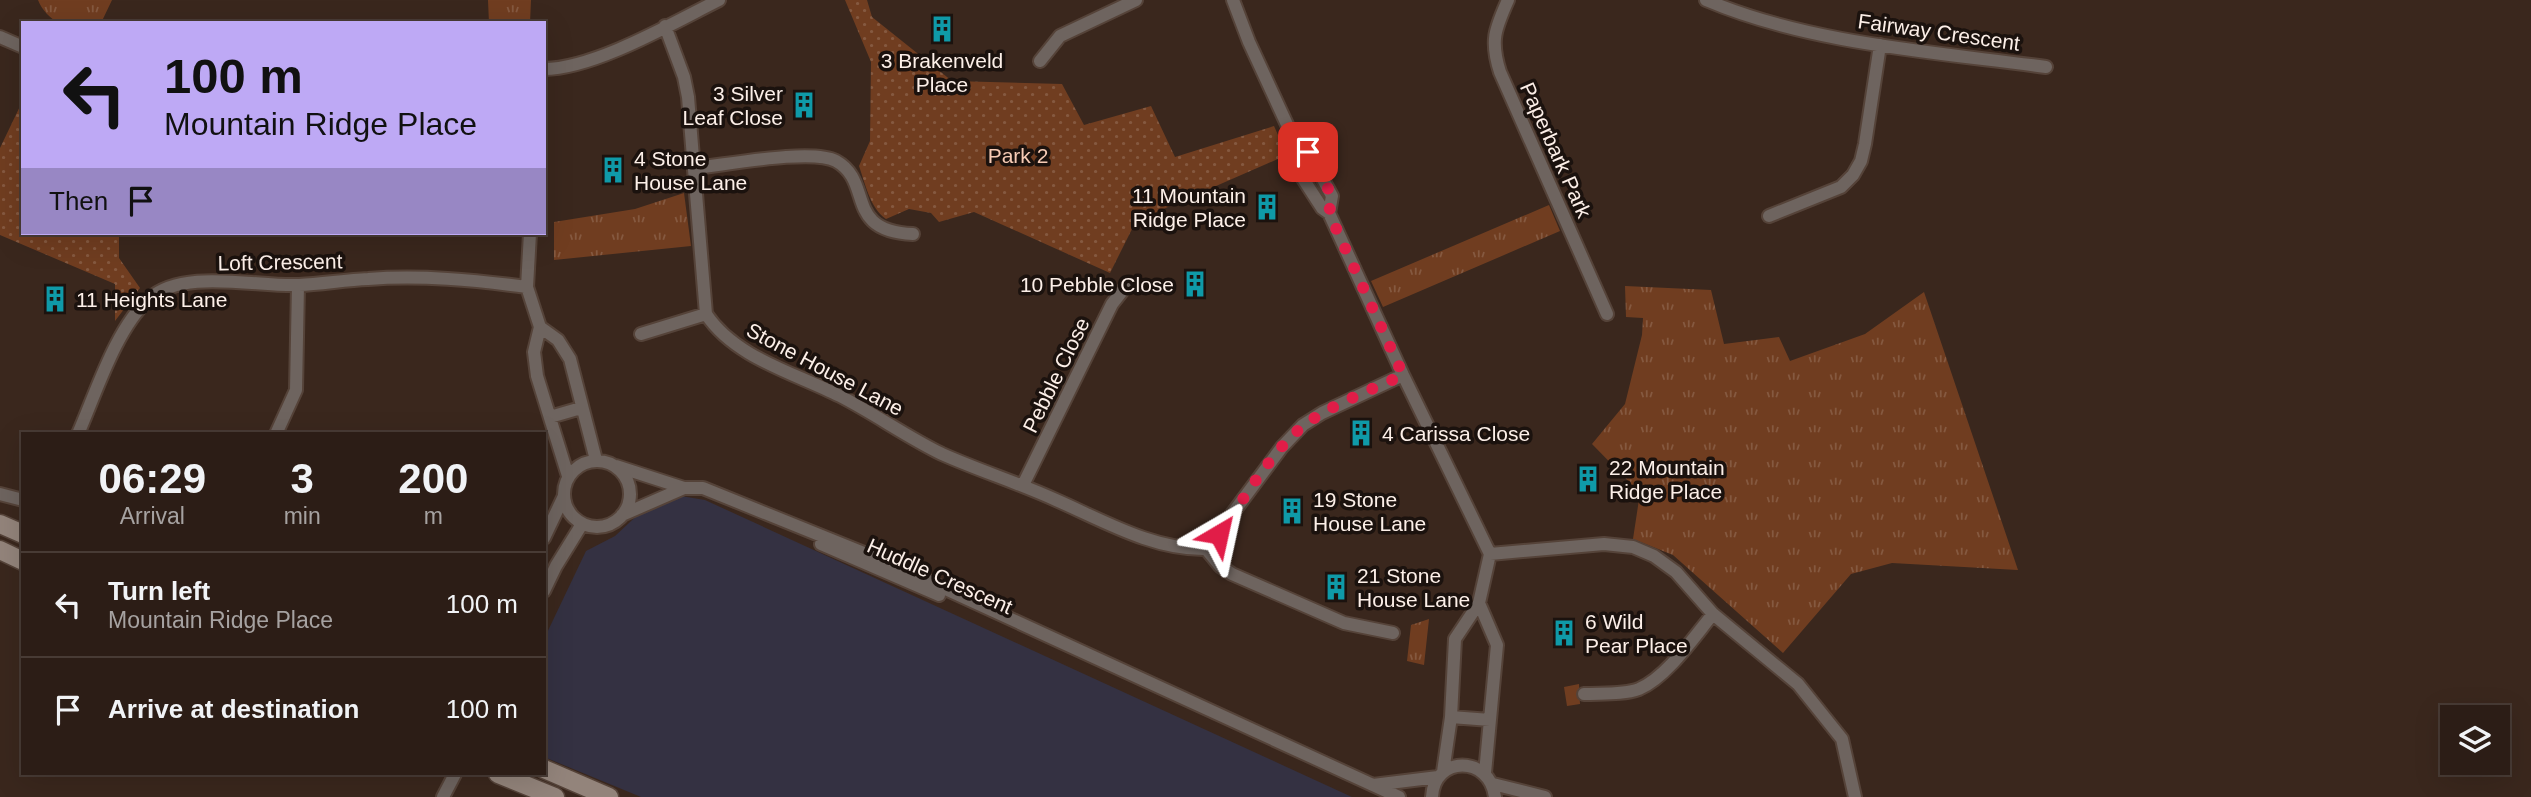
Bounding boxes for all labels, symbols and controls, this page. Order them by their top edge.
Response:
street label: Fairway Crescent [1856,9,2022,55]
building icon: 3 Brakenveld Place [927,14,957,44]
icon: left [49,49,140,140]
text: 100 m [164,49,303,103]
place label: 3 Brakenveld Place [881,49,1003,96]
street label: Paperbark Park [1516,79,1596,222]
place label: 3 Silver Leaf Close [683,82,783,129]
building icon: 3 Silver Leaf Close [789,90,819,120]
text: Mountain Ridge Place [164,106,477,142]
pin [1278,122,1338,182]
icon: arrive [1289,133,1327,171]
park label: Park 2 [988,144,1048,167]
place label: 4 Stone House Lane [634,147,747,194]
building icon: 4 Stone House Lane [598,155,628,185]
icon: arrive [122,182,160,220]
place label: 11 Mountain Ridge Place [1132,184,1246,231]
text: Then [49,186,108,216]
building icon: 11 Mountain Ridge Place [1252,192,1282,222]
street label: Loft Crescent [217,249,343,275]
building icon: 10 Pebble Close [1180,269,1210,299]
place label: 10 Pebble Close [1020,273,1174,296]
building icon: 11 Heights Lane [40,284,70,314]
place label: 11 Heights Lane [76,288,227,311]
street label: Pebble Close [1018,314,1094,436]
street label: Stone House Lane [743,318,907,420]
building icon: 4 Carissa Close [1346,418,1376,448]
place label: 4 Carissa Close [1382,422,1530,445]
text: 06:29 [99,455,206,502]
text: 3 [290,455,314,502]
text: 200 [398,455,468,502]
place label: 22 Mountain Ridge Place [1609,456,1725,503]
building icon: 22 Mountain Ridge Place [1573,464,1603,494]
place label: 19 Stone House Lane [1313,488,1426,535]
building icon: 19 Stone House Lane [1277,496,1307,526]
position arrow [1182,497,1256,571]
text: Arrival [120,503,185,529]
text: min [284,503,321,529]
text: m [424,503,443,529]
street label: Huddle Crescent [864,534,1016,618]
place label: 21 Stone House Lane [1357,564,1470,611]
building icon: 21 Stone House Lane [1321,572,1351,602]
text: Turn left [108,576,210,606]
icon: left [49,586,87,624]
text: 100 m [446,589,518,619]
text: Mountain Ridge Place [108,607,333,633]
place label: 6 Wild Pear Place [1585,610,1688,657]
building icon: 6 Wild Pear Place [1549,618,1579,648]
icon: arrive [49,691,87,729]
text: Arrive at destination [108,694,359,724]
text: 100 m [446,694,518,724]
map controls [2440,705,2510,775]
button: layers [2440,705,2510,775]

